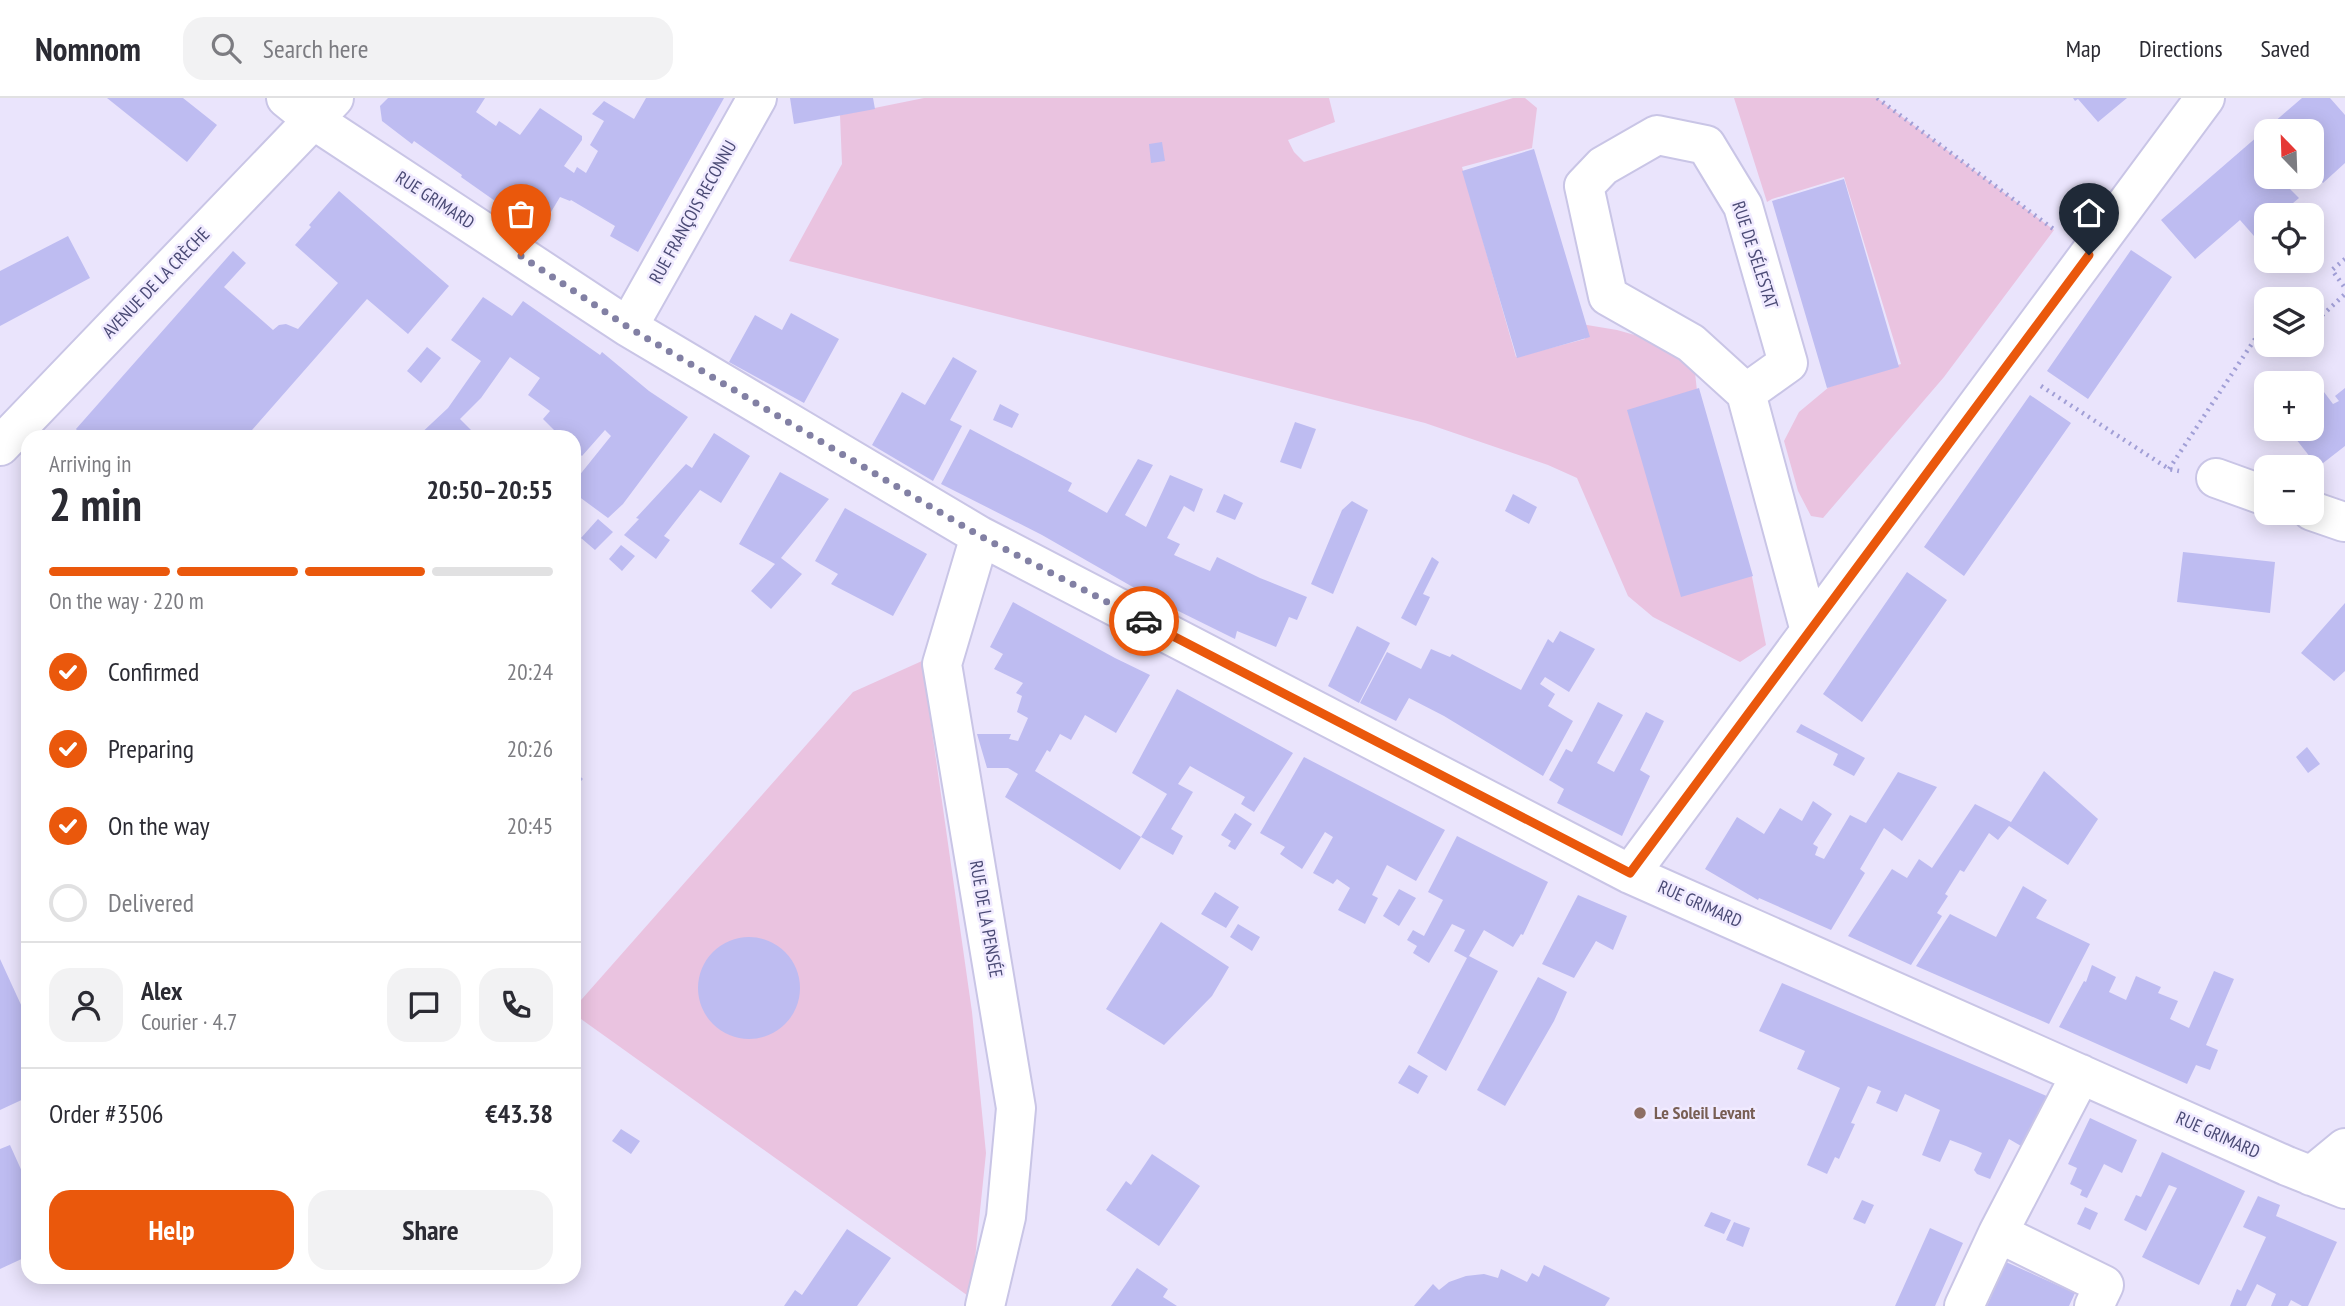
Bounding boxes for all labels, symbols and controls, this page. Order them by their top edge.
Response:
search box [183,17,673,80]
text: Nomnom [35,27,141,70]
icon: search [207,29,245,67]
text: Search here [263,32,368,65]
text: Map [2066,33,2101,64]
text: Directions [2139,33,2223,64]
text: Saved [2261,33,2310,64]
north arrow [2254,119,2324,189]
map controls [2254,119,2324,525]
street label: RUE FRANÇOIS RECONNU [644,136,741,287]
street label: RUE GRIMARD [392,166,479,234]
pin [2059,183,2119,255]
pin [491,184,551,256]
icon: home [2070,194,2108,232]
icon: bag [502,195,540,233]
street label: RUE DE SÉLESTAT [1727,198,1784,311]
button: locate [2254,203,2324,273]
street label: AVENUE DE LA CRÈCHE [97,223,214,343]
button: layers [2254,287,2324,357]
button: + [2254,371,2324,441]
text: Arriving in [49,449,131,478]
button: − [2254,455,2324,525]
text: 20:50–20:55 [426,473,553,506]
text: 2 min [49,474,142,534]
text: On the way · 220 m [49,586,204,615]
courier [1109,586,1179,656]
icon: car [1125,602,1163,640]
icon: check [49,653,87,691]
text: Confirmed [108,655,199,688]
text: 20:24 [507,657,553,686]
icon: check [49,730,87,768]
text: Preparing [108,732,194,765]
text: 20:26 [507,734,553,763]
icon: check [49,807,87,845]
text: On the way [108,809,210,842]
text: 20:45 [507,811,553,840]
street label: RUE DE LA PENSÉE [965,859,1008,979]
street label: RUE GRIMARD [1655,875,1746,932]
text: Delivered [108,886,194,919]
button: person [49,968,123,1042]
button: chat [387,968,461,1042]
button: phone [479,968,553,1042]
text: Alex [141,974,182,1007]
text: Courier · 4.7 [141,1007,237,1036]
text: Order #3506 [49,1097,164,1130]
text: €43.38 [485,1097,553,1130]
place label: Le Soleil Levant [1654,1101,1756,1124]
marker: Le Soleil Levant [1632,1105,1648,1121]
street label: RUE GRIMARD [2173,1106,2264,1163]
button: Help [49,1190,294,1270]
button: Share [308,1190,553,1270]

